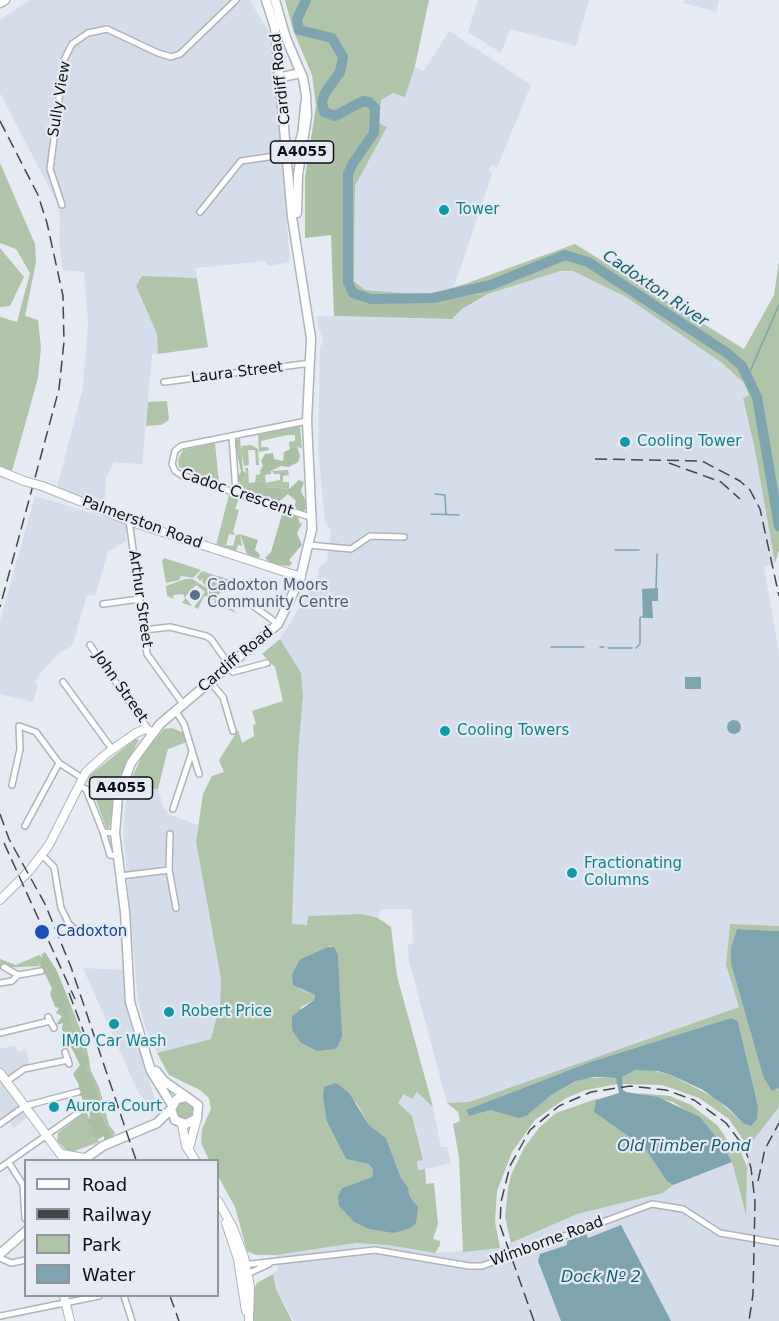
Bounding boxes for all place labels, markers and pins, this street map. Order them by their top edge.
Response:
place label: Tower [456,201,499,219]
marker: Tower [437,203,451,217]
place label: Cooling Tower [637,433,741,451]
marker: Cooling Tower [618,435,632,449]
place label: Cadoxton Moors Community Centre [207,577,349,612]
marker: Cadoxton Moors Community Centre [188,588,202,602]
place label: Cooling Towers [457,722,569,740]
marker: Cooling Towers [438,724,452,738]
place label: Fractionating Columns [584,855,682,890]
marker: Fractionating Columns [565,866,579,880]
marker: Cadoxton [33,923,51,941]
place label: Cadoxton [56,923,127,941]
place label: Robert Price [181,1003,272,1021]
marker: Robert Price [162,1005,176,1019]
marker: IMO Car Wash [107,1017,121,1031]
place label: IMO Car Wash [62,1033,166,1051]
place label: Aurora Court [66,1098,162,1116]
marker: Aurora Court [47,1100,61,1114]

